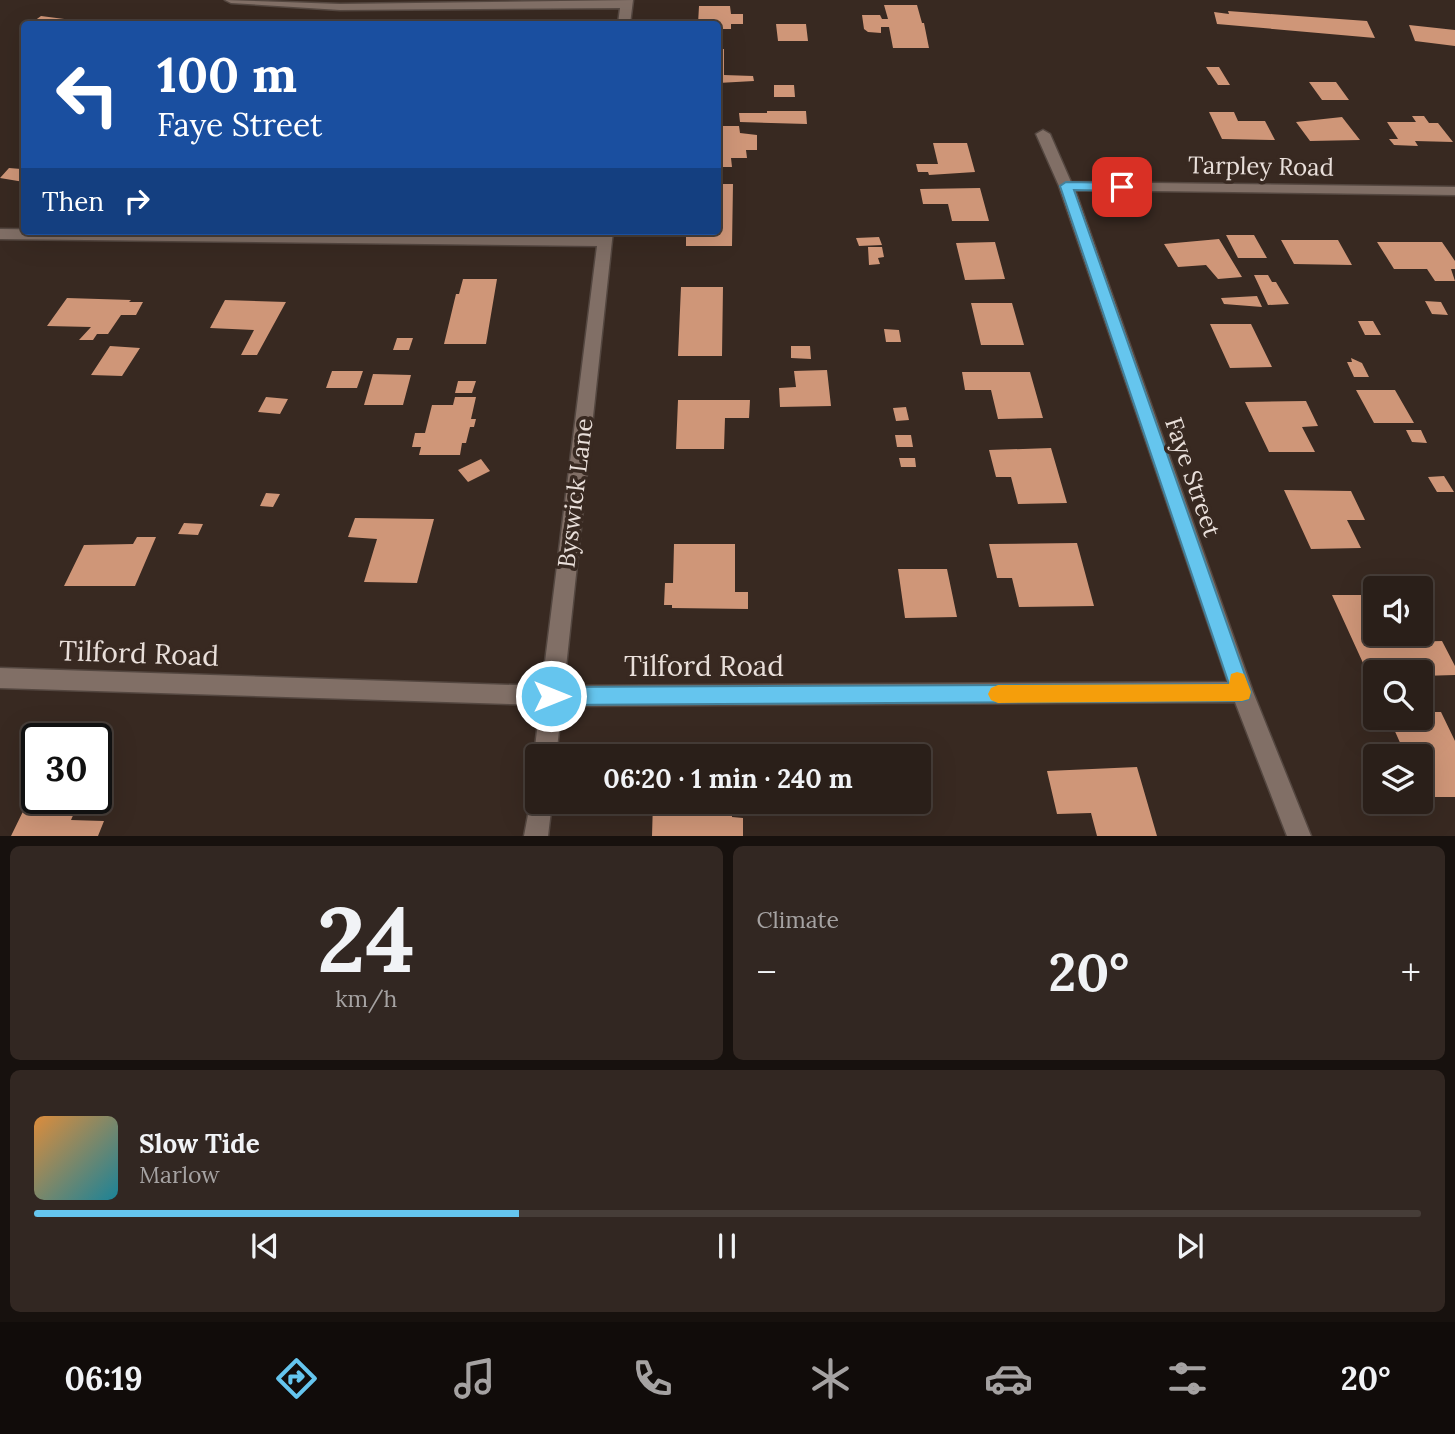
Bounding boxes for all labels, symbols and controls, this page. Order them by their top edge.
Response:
text: 100 m [157,43,297,105]
icon: left [42,49,133,140]
text: Faye Street [157,104,323,145]
street label: Tarpley Road [1188,149,1334,183]
pin [1092,157,1152,217]
icon: arrive [1103,168,1141,206]
icon: right [118,182,156,220]
text: Then [42,185,104,218]
street label: Faye Street [1158,413,1228,541]
street label: Byswick Lane [550,416,600,570]
map controls [1363,576,1433,814]
button: sound [1363,576,1433,646]
street label: Tilford Road [58,632,220,674]
street label: Tilford Road [624,648,784,684]
position arrow [514,659,588,733]
button: search [1363,660,1433,730]
speed limit sign: 30 [21,723,112,814]
button: layers [1363,744,1433,814]
text: 06:20 · 1 min · 240 m [603,762,853,795]
text: 24 [317,880,415,997]
text: Climate [757,905,839,934]
text: 20° [1048,939,1129,1005]
text: − [757,948,777,996]
text: + [1401,948,1421,996]
text: km/h [335,984,397,1013]
text: Slow Tide [139,1127,260,1160]
text: Marlow [139,1160,220,1189]
icon: previous [246,1227,284,1265]
icon: pause [708,1227,746,1265]
icon: next [1171,1227,1209,1265]
icon: directions [272,1354,321,1403]
icon: music [450,1354,499,1403]
icon: phone [628,1354,677,1403]
icon: climate [806,1354,855,1403]
icon: car [984,1354,1033,1403]
icon: filters [1163,1354,1212,1403]
text: 06:19 [65,1358,143,1399]
text: 20° [1341,1358,1390,1399]

